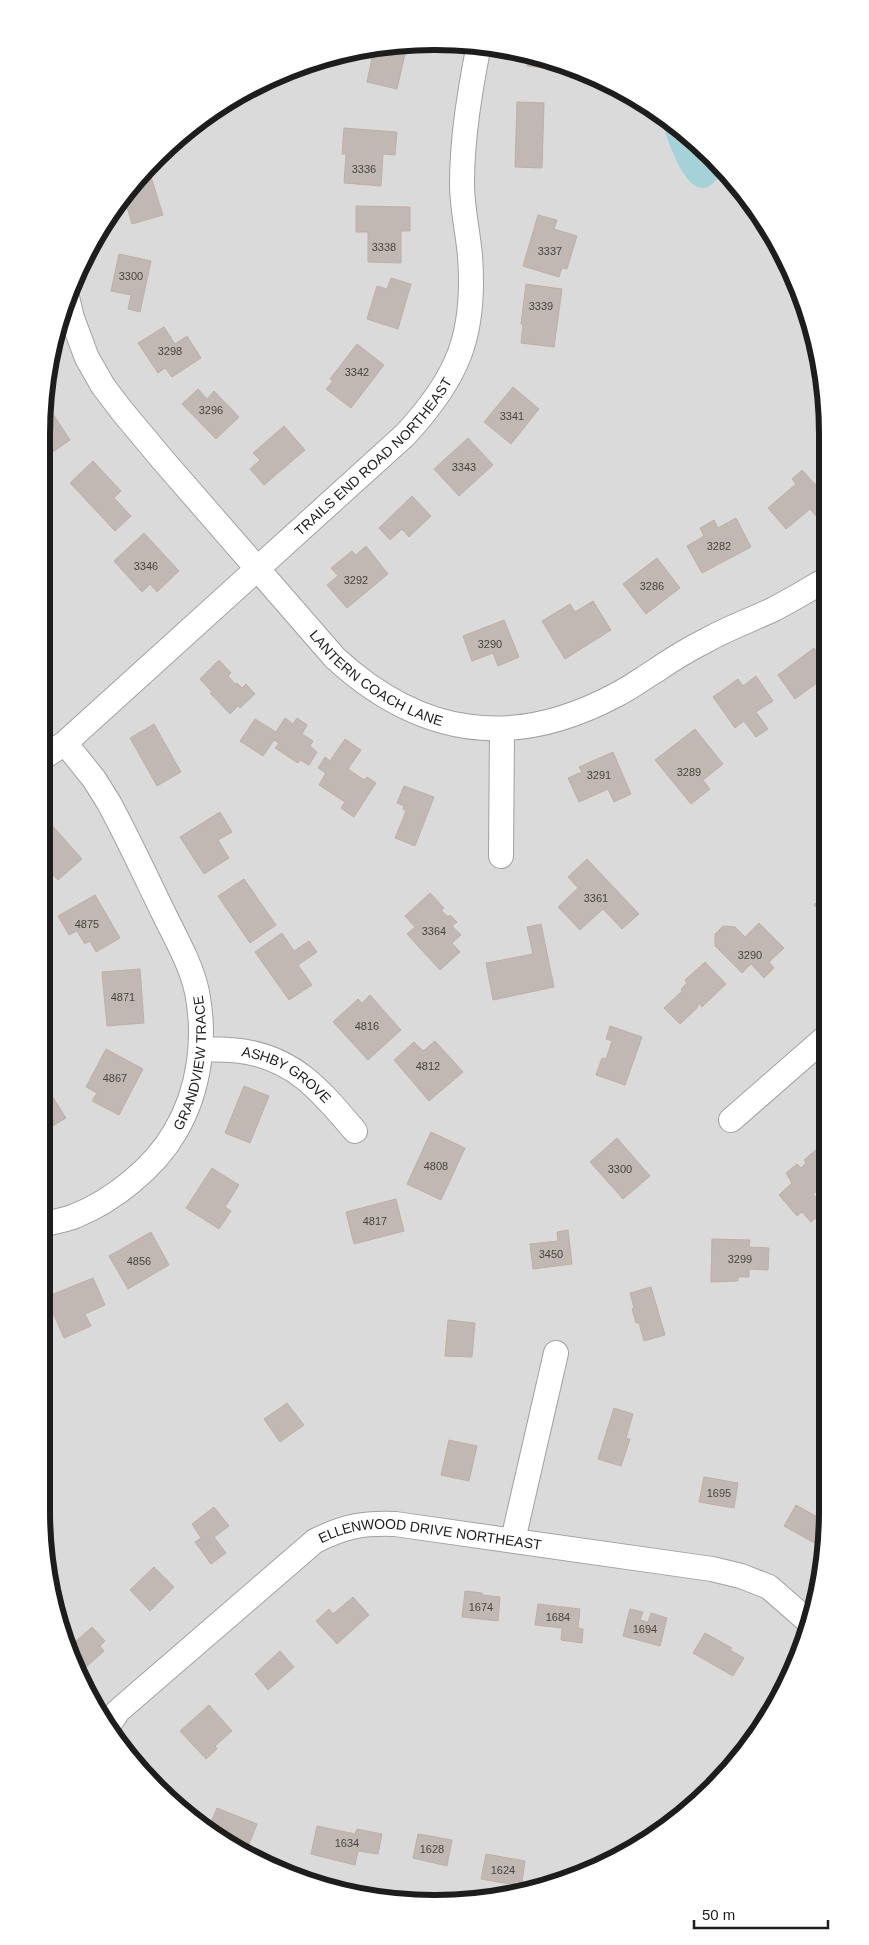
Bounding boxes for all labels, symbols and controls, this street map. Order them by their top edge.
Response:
house number: 3336 [352,163,376,175]
house number: 3338 [372,241,396,253]
house number: 3337 [538,245,562,257]
house number: 3300 [119,270,143,282]
house number: 3339 [529,300,553,312]
house number: 3298 [158,345,182,357]
house number: 3342 [345,366,369,378]
street label: TRAILS END ROAD NORTHEAST [291,374,455,539]
house number: 3296 [199,404,223,416]
house number: 3341 [500,410,524,422]
house number: 3343 [452,461,476,473]
house number: 3282 [707,540,731,552]
house number: 3346 [134,560,158,572]
house number: 3292 [344,574,368,586]
house number: 3286 [640,580,664,592]
street label: LANTERN COACH LANE [306,627,445,729]
house number: 3290 [478,638,502,650]
house number: 3289 [677,766,701,778]
house number: 3291 [587,769,611,781]
house number: 3361 [584,892,608,904]
house number: 4875 [75,918,99,930]
house number: 3364 [422,925,446,937]
house number: 3290 [738,949,762,961]
house number: 4871 [111,991,135,1003]
street label: GRANDVIEW TRACE [170,995,209,1133]
house number: 4816 [355,1020,379,1032]
street label: ASHBY GROVE [241,1043,334,1106]
house number: 4812 [416,1060,440,1072]
house number: 4867 [103,1072,127,1084]
house number: 4808 [424,1160,448,1172]
house number: 3300 [608,1163,632,1175]
house number: 4817 [363,1215,387,1227]
house number: 3450 [539,1248,563,1260]
house number: 3299 [728,1253,752,1265]
house number: 4856 [127,1255,151,1267]
house number: 1695 [707,1487,731,1499]
street label: ELLENWOOD DRIVE NORTHEAST [316,1516,543,1553]
house number: 1674 [469,1601,493,1613]
house number: 1684 [546,1611,570,1623]
house number: 1694 [633,1623,657,1635]
house number: 1634 [335,1837,359,1849]
house number: 1628 [420,1843,444,1855]
house number: 1624 [491,1864,515,1876]
scale bar [694,1898,828,1930]
text: 50 m [702,1906,735,1923]

